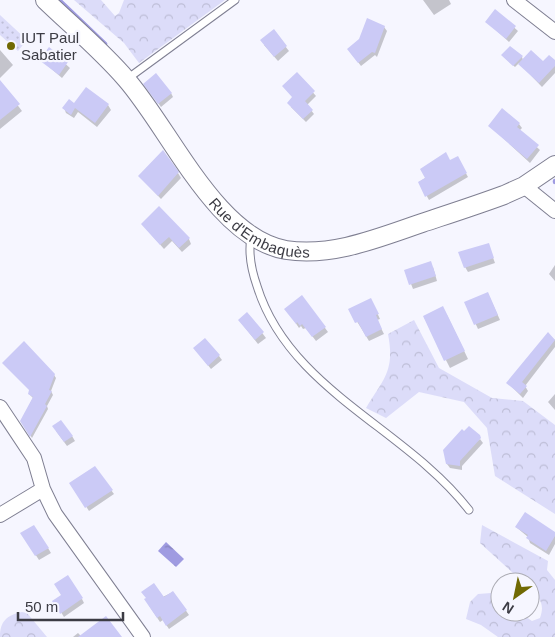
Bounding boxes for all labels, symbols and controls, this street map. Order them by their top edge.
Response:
place label: IUT Paul Sabatier [21,29,79,63]
marker: IUT Paul Sabatier [5,40,17,52]
street label: Rue d'Embaquès [206,194,310,260]
north arrow [490,572,540,622]
scale bar [18,590,122,622]
text: 50 m [25,598,58,615]
text: N [499,598,517,617]

